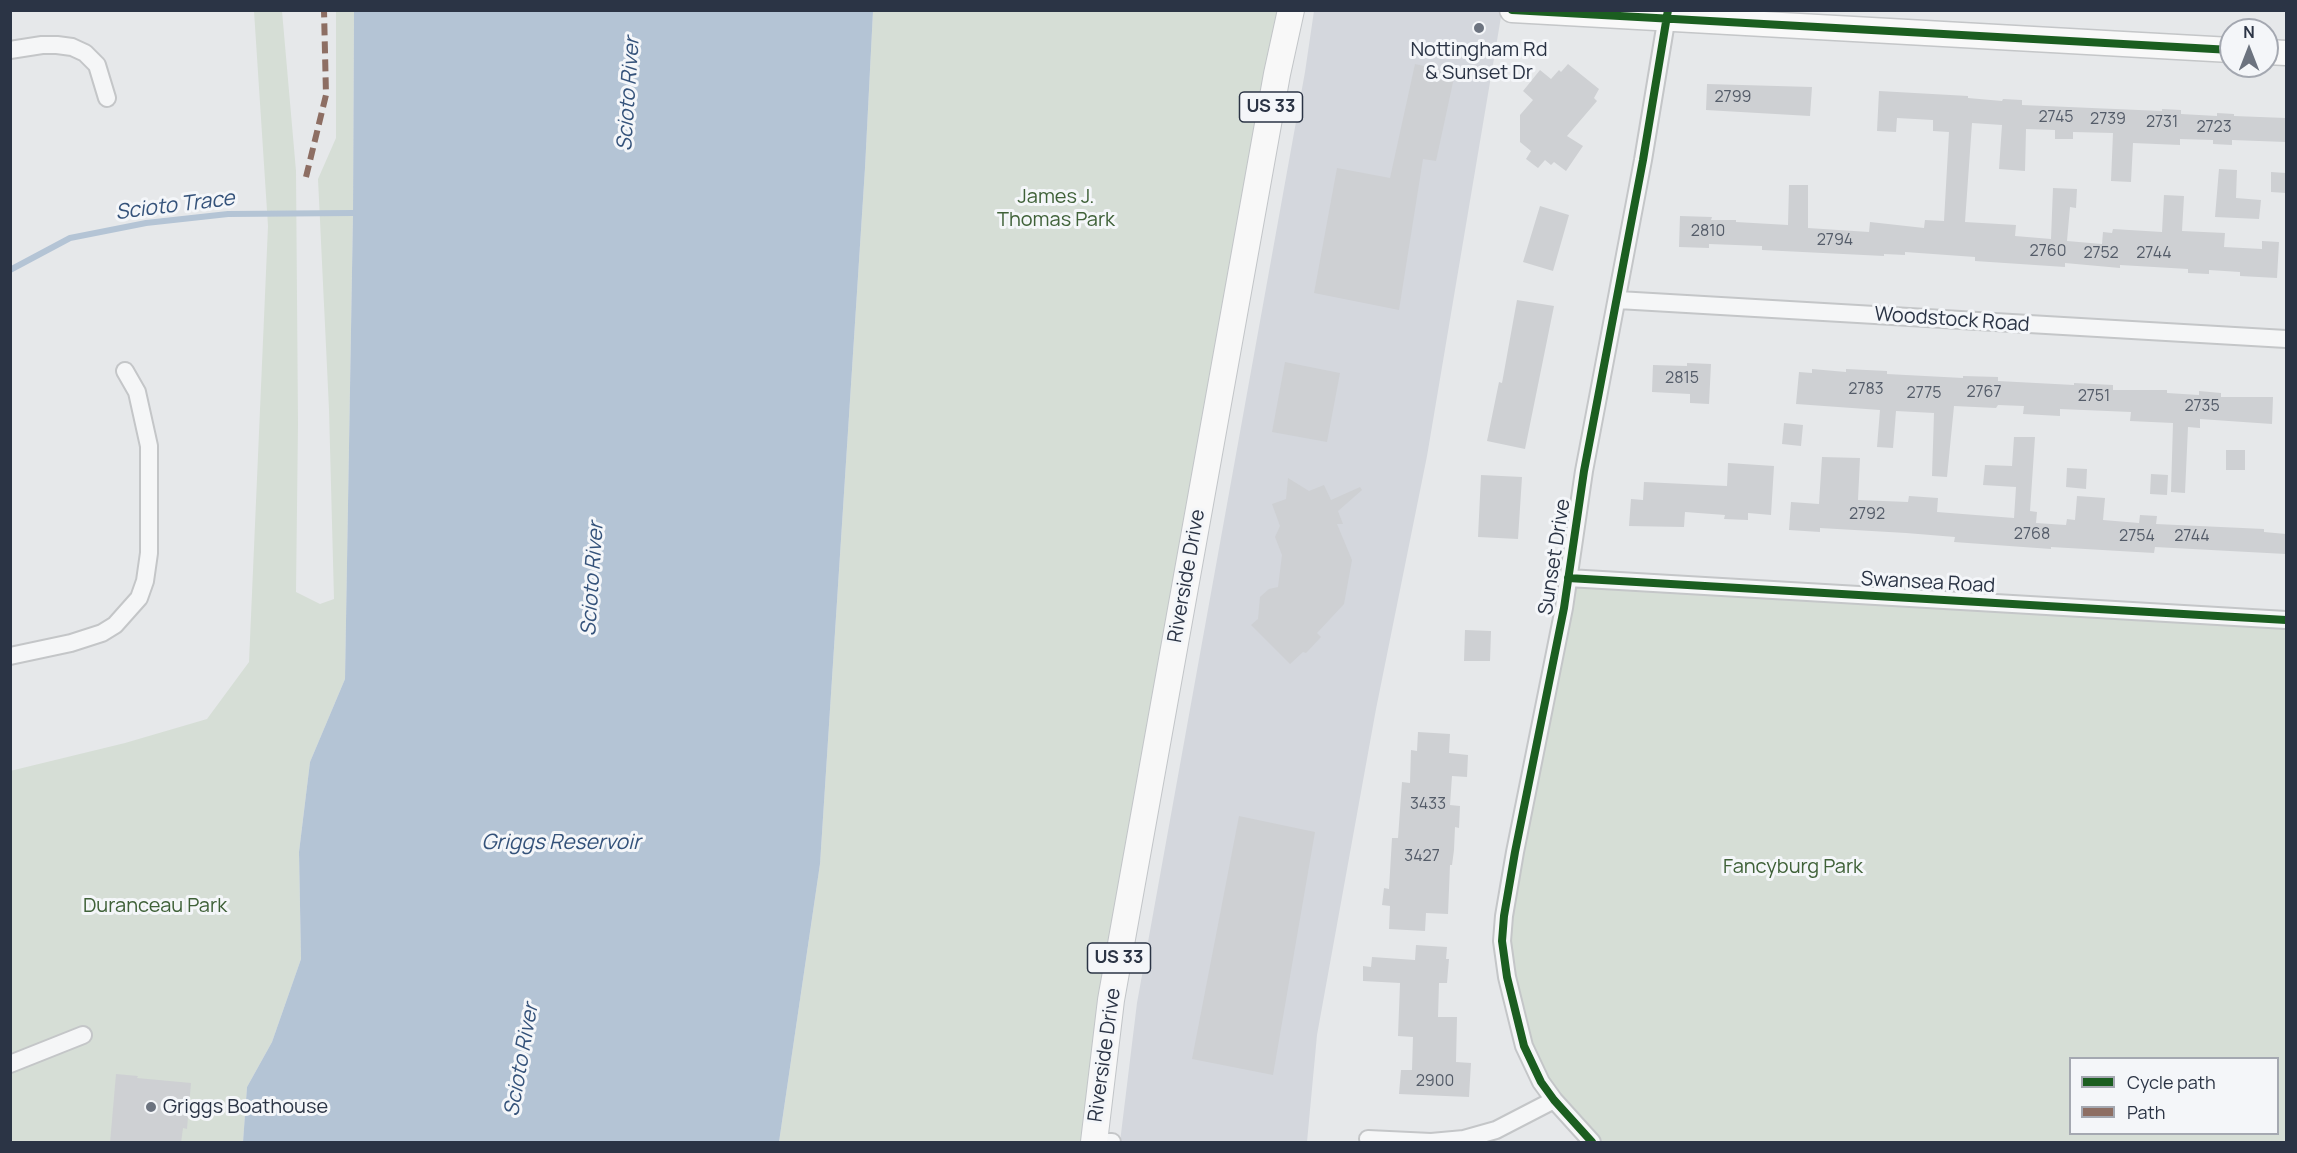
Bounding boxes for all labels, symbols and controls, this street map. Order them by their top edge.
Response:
north arrow [2219,18,2279,78]
marker: Nottingham Rd & Sunset Dr [1472,21,1486,35]
text: N [2243,21,2255,43]
water label: Scioto River [612,36,646,152]
place label: Nottingham Rd & Sunset Dr [1410,38,1548,85]
house number: 2799 [1714,88,1752,108]
road number: US 33 [1240,92,1302,122]
house number: 2745 [2038,108,2074,128]
house number: 2739 [2090,110,2126,130]
house number: 2731 [2146,113,2178,133]
house number: 2723 [2196,118,2232,138]
park label: James J. Thomas Park [997,185,1115,232]
water label: Scioto Trace [114,186,236,226]
house number: 2810 [1691,222,1725,242]
house number: 2794 [1817,231,1853,251]
house number: 2760 [2030,242,2066,262]
house number: 2752 [2083,244,2119,264]
house number: 2744 [2136,244,2172,264]
street label: Woodstock Road [1874,303,2030,337]
house number: 2815 [1665,369,1699,389]
house number: 2783 [1848,380,1884,400]
house number: 2767 [1966,383,2002,403]
house number: 2775 [1907,384,1941,404]
house number: 2751 [2078,387,2110,407]
house number: 2735 [2184,397,2220,417]
street label: Sunset Drive [1534,497,1576,617]
house number: 2792 [1849,505,1885,525]
street label: Riverside Drive [1163,507,1211,645]
water label: Scioto River [576,521,610,637]
house number: 2768 [2014,525,2050,545]
house number: 2754 [2119,527,2155,547]
house number: 2744 [2174,527,2210,547]
street label: Swansea Road [1860,567,1996,599]
house number: 3433 [1410,795,1446,815]
water label: Griggs Reservoir [482,830,640,856]
house number: 3427 [1404,847,1440,867]
park label: Fancyburg Park [1723,855,1863,879]
park label: Duranceau Park [83,894,227,918]
road number: US 33 [1088,943,1150,973]
street label: Riverside Drive [1084,986,1126,1124]
water label: Scioto River [500,1001,544,1119]
legend [2069,1057,2279,1135]
text: Cycle path [2127,1070,2216,1094]
house number: 2900 [1416,1072,1454,1092]
place label: Griggs Boathouse [163,1095,328,1119]
marker: Griggs Boathouse [144,1100,158,1114]
text: Path [2127,1100,2165,1124]

